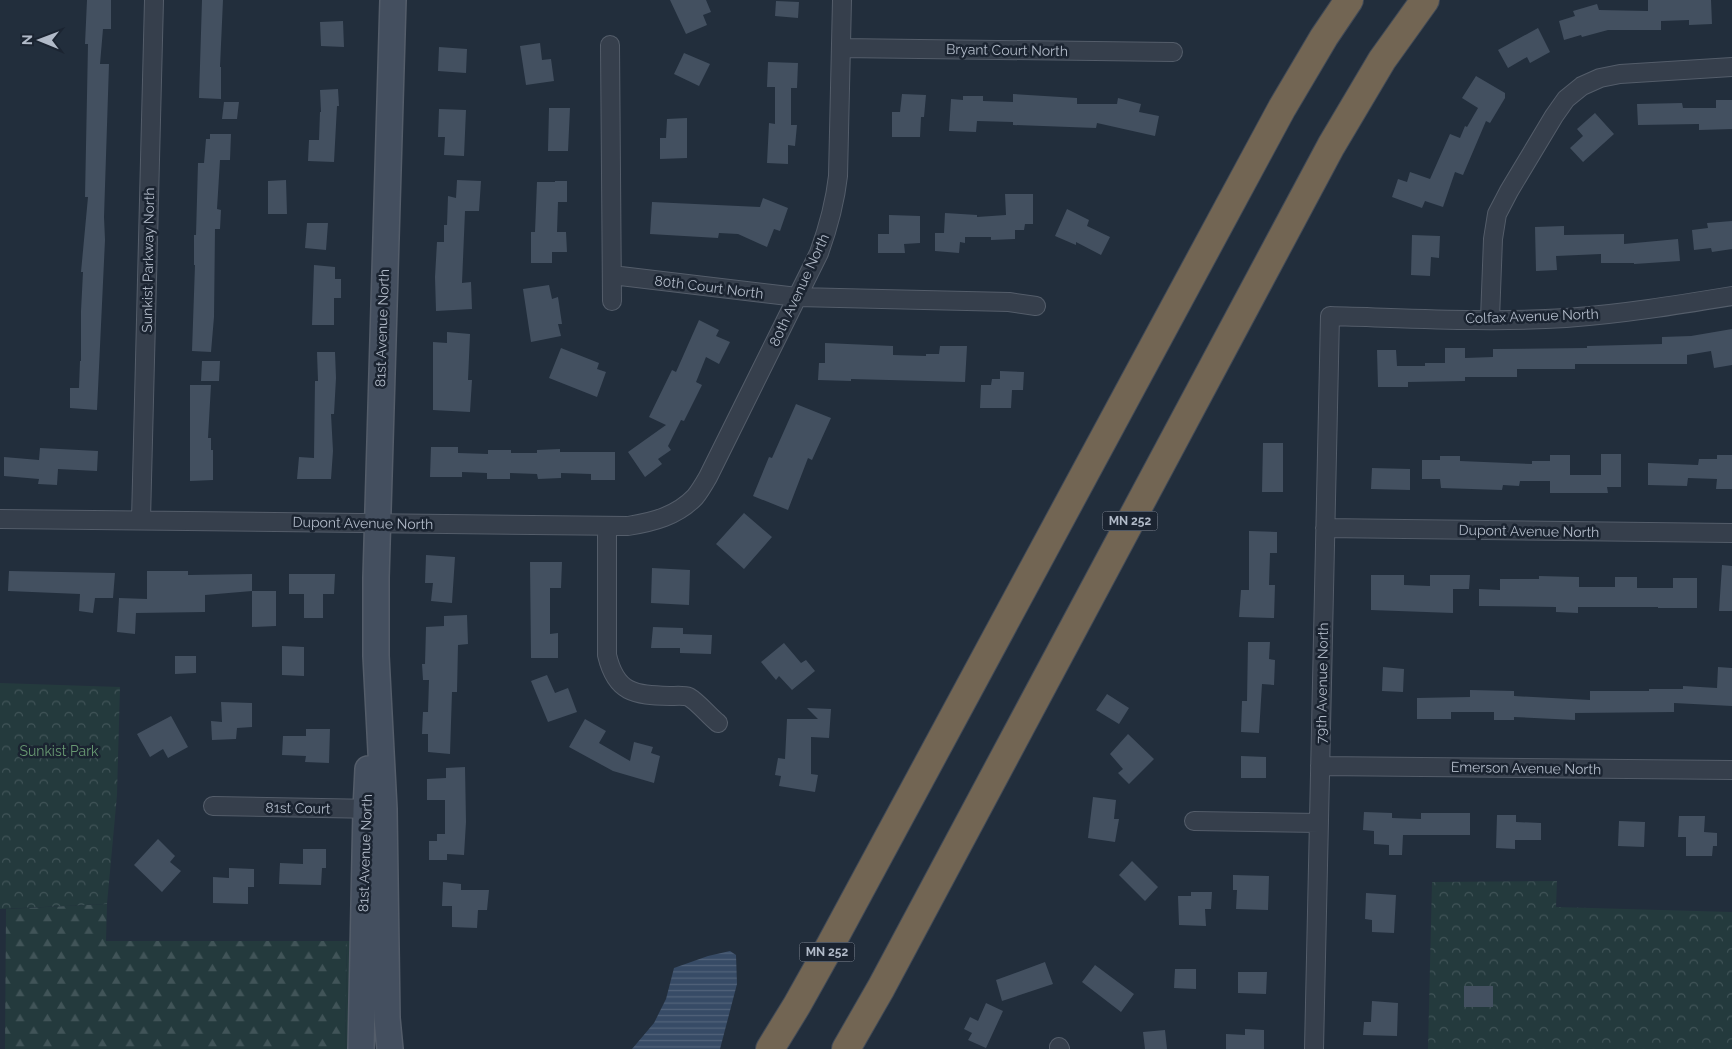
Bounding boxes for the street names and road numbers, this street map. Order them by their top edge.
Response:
street label: Bryant Court North [946,41,1068,59]
street label: Sunkist Parkway North [139,187,157,333]
street label: 80th Avenue North [766,231,832,349]
street label: 81st Avenue North [372,269,392,387]
street label: 80th Court North [654,272,764,302]
street label: Colfax Avenue North [1465,306,1599,326]
road number: MN 252 [1102,512,1158,530]
street label: Dupont Avenue North [293,514,433,532]
street label: Dupont Avenue North [1459,522,1599,540]
street label: 79th Avenue North [1313,622,1331,744]
street label: Emerson Avenue North [1451,759,1601,777]
street label: 81st Avenue North [355,794,375,912]
street label: 81st Court [265,799,331,817]
road number: MN 252 [800,942,854,962]

